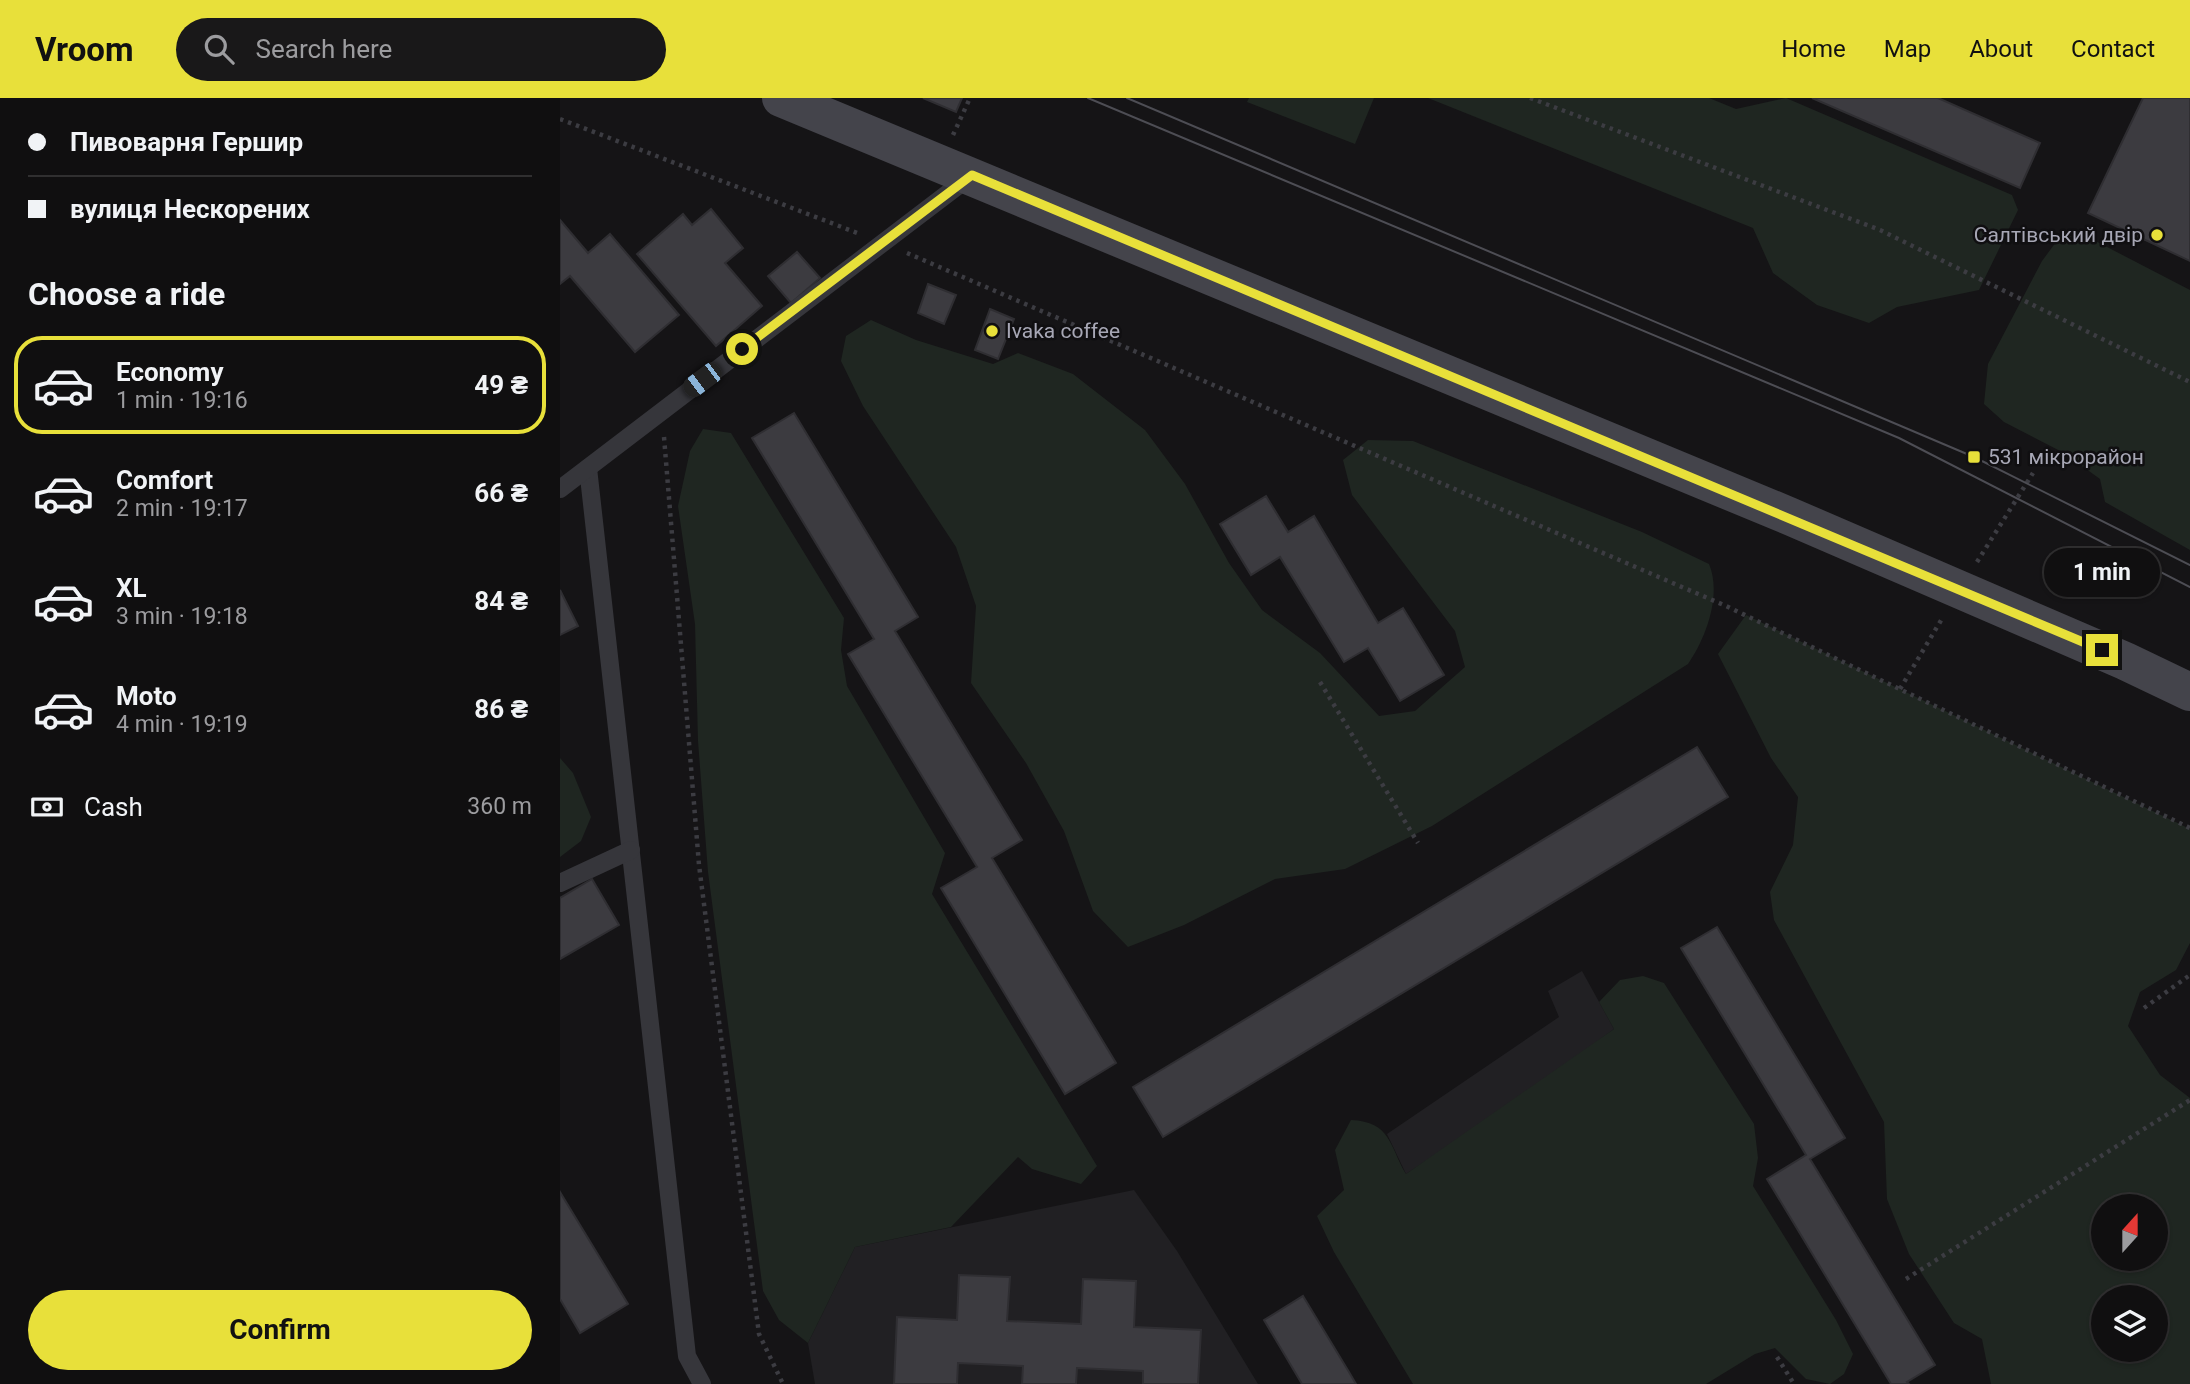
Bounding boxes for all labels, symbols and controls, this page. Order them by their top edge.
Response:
search box [176,18,666,81]
text: Vroom [35,30,134,69]
icon: search [200,30,238,68]
text: Search here [256,34,392,64]
text: Home [1781,35,1846,63]
text: Map [1884,35,1931,63]
text: About [1969,35,2033,63]
text: Contact [2071,35,2155,63]
text: Пивоварня Гершир [70,127,303,157]
text: вулиця Нескорених [70,194,310,224]
place label: Салтівський двір [1974,223,2143,247]
marker: Салтівський двір [2149,227,2165,243]
text: Choose a ride [28,275,225,313]
place label: Ivaka coffee [1006,319,1120,343]
marker: Ivaka coffee [984,323,1000,339]
route start [726,333,758,365]
icon: car [32,354,95,417]
text: Economy [116,357,223,387]
car [679,359,726,401]
text: 49 ₴ [474,370,528,400]
text: 1 min · 19:16 [116,387,248,414]
place label: 531 мікрорайон [1988,445,2144,469]
marker: 531 мікрорайон [1966,449,1982,465]
icon: car [32,462,95,525]
text: Comfort [116,465,213,495]
text: 66 ₴ [474,478,528,508]
text: 2 min · 19:17 [116,495,248,522]
callout: 1 min [2044,548,2160,598]
text: 1 min [2073,559,2131,586]
icon: car [32,570,95,633]
text: XL [116,573,147,603]
text: 84 ₴ [474,586,528,616]
text: 3 min · 19:18 [116,603,248,630]
route end [2086,634,2118,666]
icon: car [32,678,95,741]
text: Moto [116,681,177,711]
text: 86 ₴ [474,694,528,724]
text: 4 min · 19:19 [116,711,248,738]
icon: cash [28,788,66,826]
text: Cash [84,792,143,822]
text: 360 m [467,793,532,820]
north arrow [2091,1194,2168,1270]
map controls [2091,1194,2168,1362]
button: layers [2091,1285,2168,1362]
button: Confirm [28,1290,532,1370]

